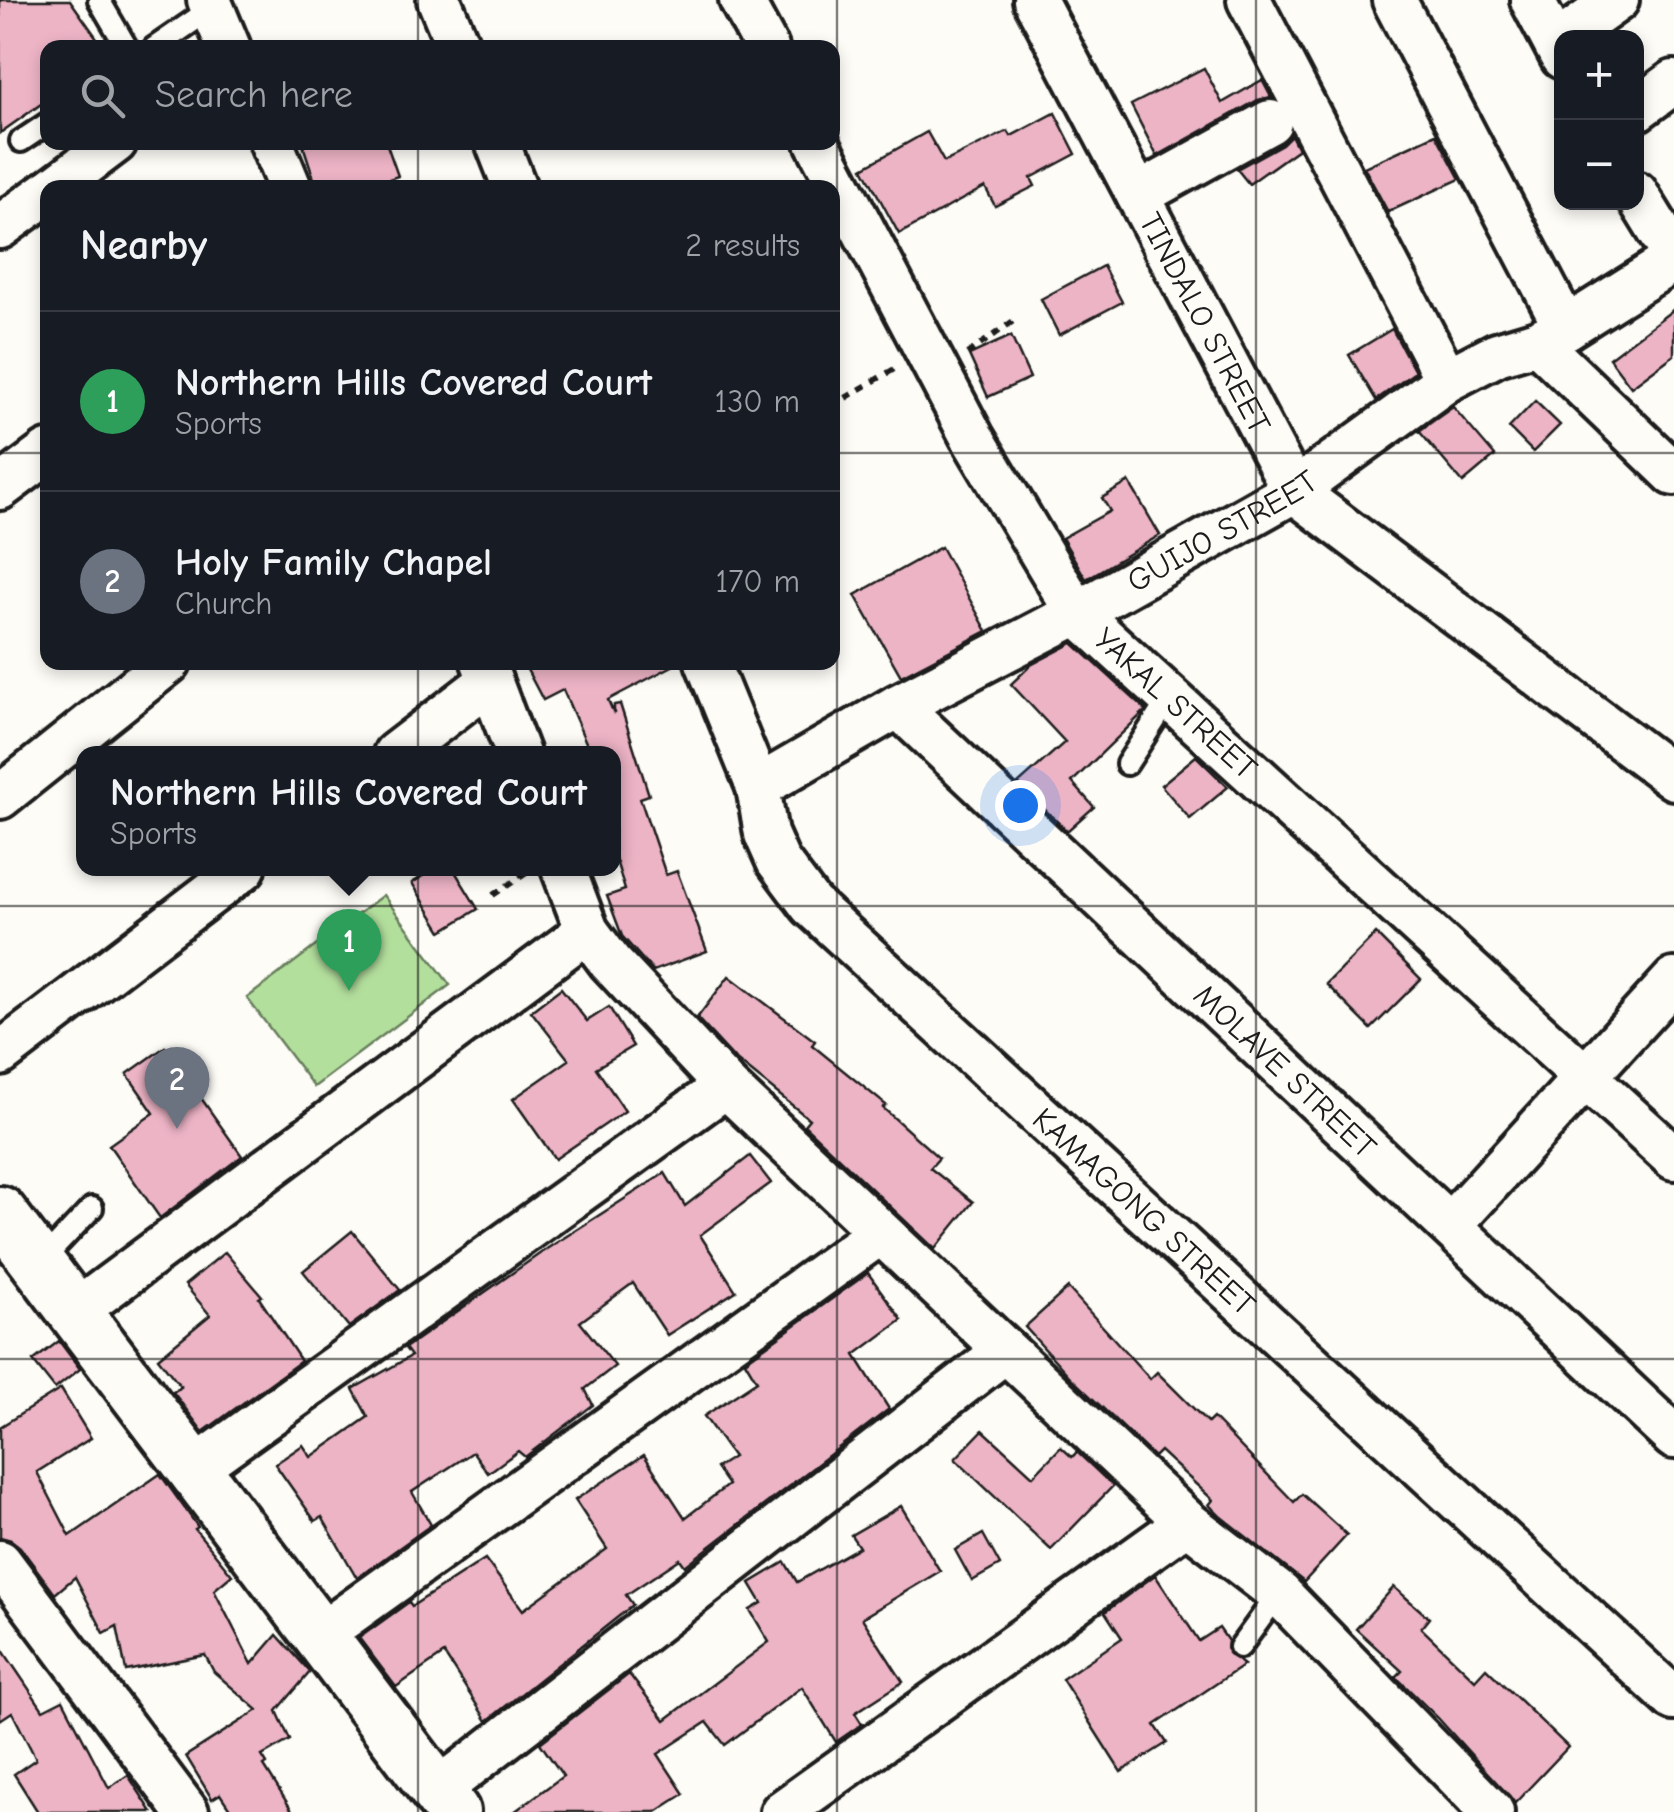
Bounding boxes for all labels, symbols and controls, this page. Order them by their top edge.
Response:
map controls [1554,30,1644,210]
button: + [1554,30,1644,120]
search box [40,40,840,150]
icon: search [75,68,130,123]
text: Search here [155,73,353,117]
button: − [1554,120,1644,210]
street label: TINDALO STREET [1132,206,1279,440]
text: Nearby [80,221,207,270]
text: 2 results [685,227,800,264]
text: Northern Hills Covered Court [175,361,652,405]
text: 1 [106,383,119,420]
text: 130 m [714,383,800,420]
text: Sports [175,405,262,442]
street label: GUIJO STREET [1121,462,1324,600]
text: Holy Family Chapel [175,541,492,585]
text: 2 [105,563,120,600]
text: 170 m [716,563,800,600]
text: Church [175,585,272,622]
street label: YAKAL STREET [1087,620,1265,787]
popup [76,746,621,876]
text: Northern Hills Covered Court [110,771,587,815]
your location [995,780,1046,831]
text: Sports [110,815,197,852]
pin: 1 [316,908,382,991]
street label: MOLAVE STREET [1186,976,1384,1166]
pin: 2 [144,1046,210,1129]
street label: KAMAGONG STREET [1025,1100,1263,1323]

